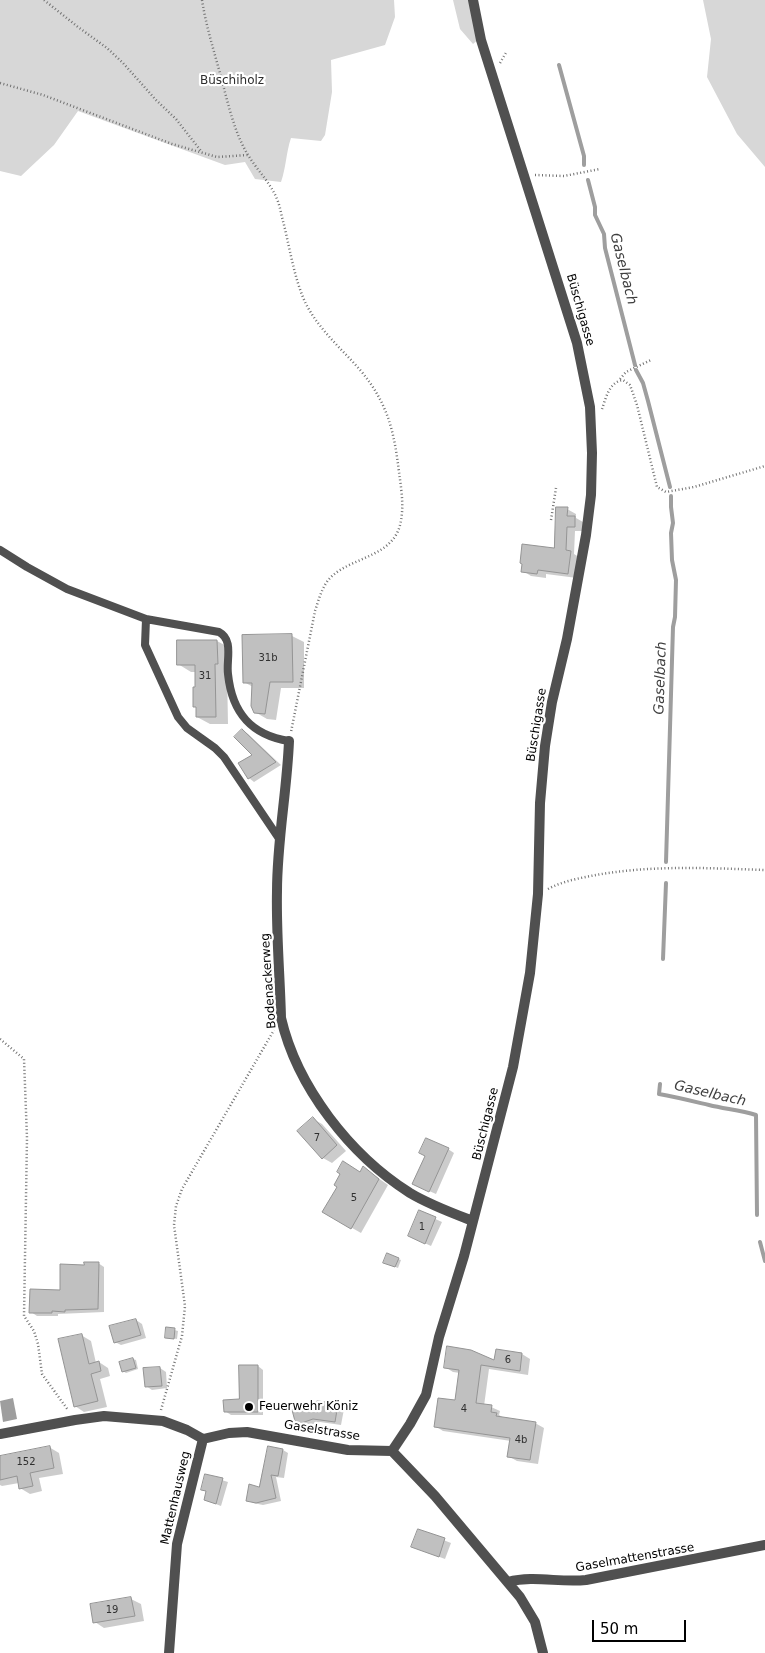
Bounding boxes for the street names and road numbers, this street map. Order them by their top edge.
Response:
street label: Büschigasse [563,272,597,348]
street label: Büschigasse [524,687,550,763]
street label: Bodenackerweg [258,933,280,1029]
street label: Büschigasse [470,1086,502,1162]
street label: Gaselstrasse [283,1418,361,1444]
street label: Mattenhausweg [158,1450,194,1546]
street label: Gaselmattenstrasse [575,1540,695,1576]

